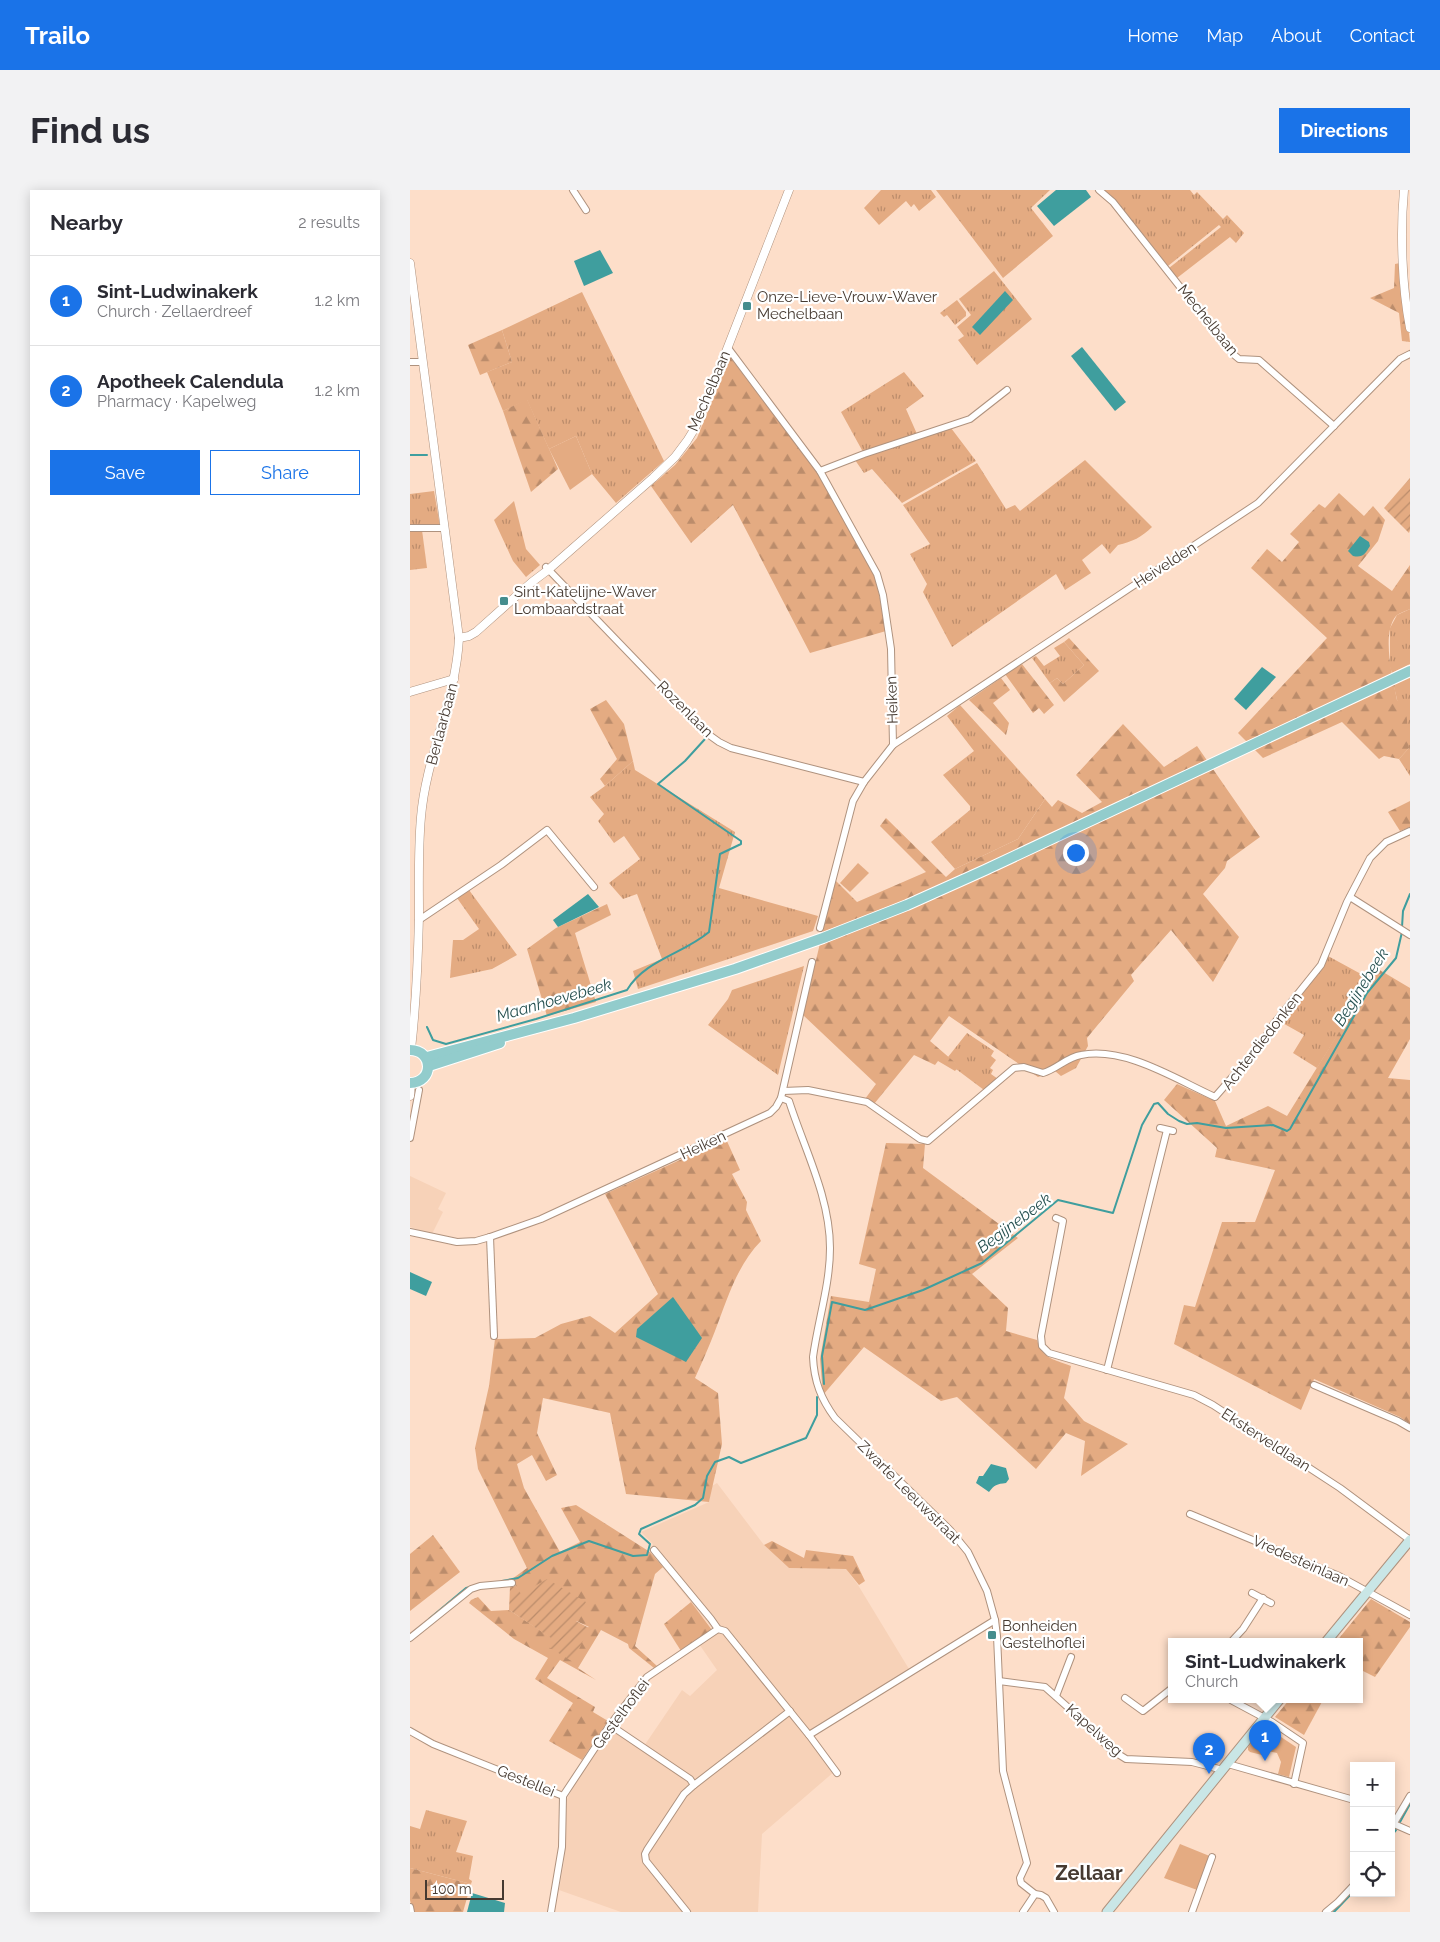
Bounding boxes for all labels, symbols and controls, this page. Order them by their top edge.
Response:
text: Trailo [25,21,90,50]
text: Home [1127,25,1178,46]
text: Map [1206,25,1243,46]
text: About [1271,25,1322,46]
text: Contact [1350,25,1415,46]
button: Directions [1279,108,1410,153]
text: Find us [30,110,150,151]
text: Nearby [50,210,123,235]
text: 2 results [298,213,360,232]
text: Sint-Ludwinakerk [97,280,258,302]
street label: Mechelbaan [1174,281,1242,359]
place label: Onze-Lieve-Vrouw-Waver Mechelbaan [757,288,938,323]
text: 1 [62,291,70,310]
text: 1.2 km [315,291,360,310]
marker: Onze-Lieve-Vrouw-Waver Mechelbaan [741,300,753,312]
text: Church · Zellaerdreef [97,302,252,321]
street label: Mechelbaan [684,348,734,434]
text: Apotheek Calendula [97,370,284,392]
text: 2 [61,381,71,400]
text: 1.2 km [315,381,360,400]
text: Pharmacy · Kapelweg [97,392,256,411]
button: Save [50,450,200,495]
button: Share [210,450,360,495]
street label: Heivelden [1131,538,1199,592]
place label: Sint-Katelijne-Waver Lombaardstraat [514,583,657,618]
marker: Sint-Katelijne-Waver Lombaardstraat [498,595,510,607]
street label: Heiken [882,676,902,724]
street label: Rozenlaan [653,677,717,741]
street label: Berlaarbaan [422,681,462,767]
your location [1063,840,1089,866]
water label: Begijnebeek [1330,944,1393,1029]
water label: Maanhoevebeek [494,974,614,1026]
street label: Achterdiedonken [1218,989,1306,1093]
street label: Heiken [677,1127,729,1163]
water label: Begijnebeek [973,1189,1055,1257]
street label: Eksterveldlaan [1218,1405,1314,1475]
street label: Zwarte Leeuwstraat [854,1437,964,1547]
street label: Vredesteinlaan [1250,1532,1352,1590]
place label: Bonheiden Gestelhoflei [1002,1617,1085,1652]
marker: Bonheiden Gestelhoflei [986,1629,998,1641]
popup [1168,1638,1363,1703]
text: Sint-Ludwinakerk [1185,1650,1346,1672]
text: Church [1185,1672,1238,1691]
street label: Gestelhoflei [589,1675,653,1753]
street label: Kapelweg [1062,1700,1126,1760]
pin: 1 [1249,1720,1281,1761]
pin: 2 [1193,1733,1225,1774]
street label: Gestellei [494,1761,558,1801]
map controls [1350,1762,1395,1897]
button: + [1350,1762,1395,1807]
button: − [1350,1807,1395,1852]
button: locate [1350,1852,1395,1897]
district label: Zellaar [1055,1861,1123,1885]
scale bar [425,1877,504,1900]
text: 100 m [432,1881,472,1897]

